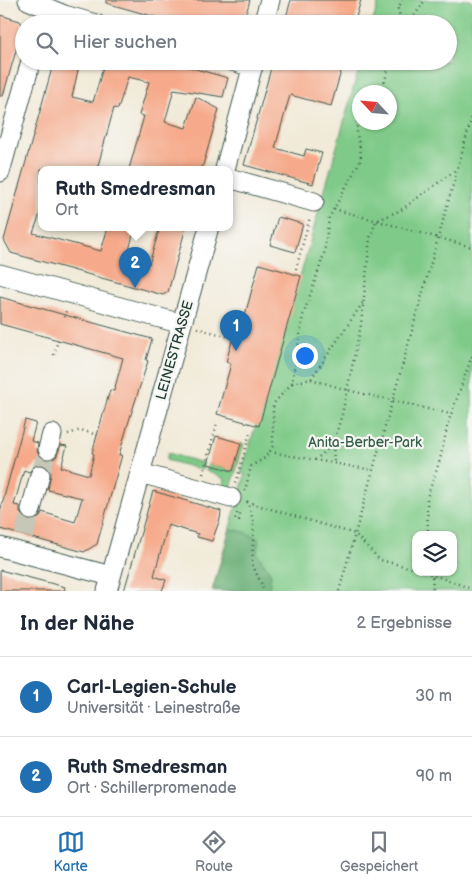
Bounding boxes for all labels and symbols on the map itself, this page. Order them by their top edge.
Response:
north arrow [352,85,397,130]
pin: 2 [119,247,151,288]
street label: LEINESTRASSE [152,298,197,402]
pin: 1 [220,310,252,351]
your location [292,343,318,369]
park label: Anita-Berber-Park [308,434,422,451]

